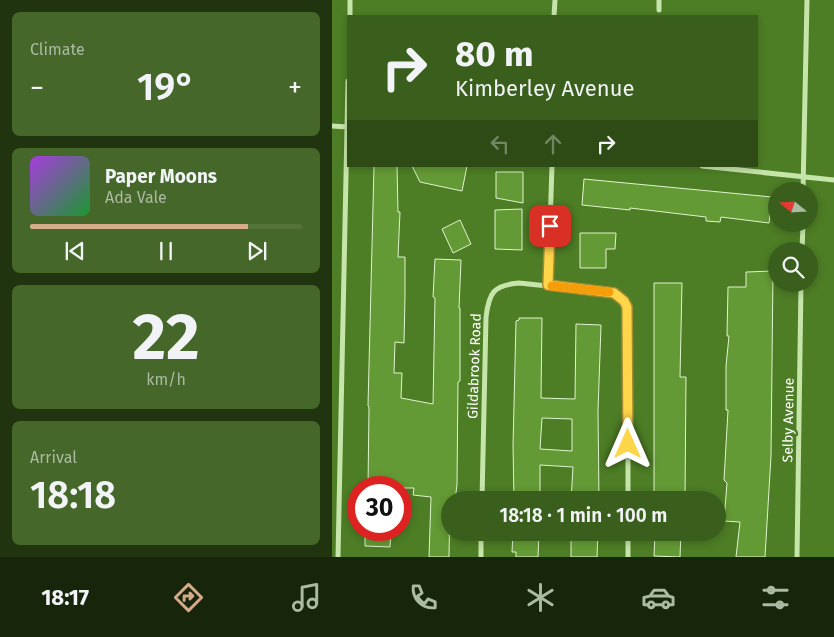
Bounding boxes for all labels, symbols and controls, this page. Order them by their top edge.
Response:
text: 80 m [455,33,534,75]
icon: right [372,35,437,100]
text: Climate [30,40,85,59]
text: 19° [137,64,195,110]
text: − [30,71,44,104]
text: + [288,71,302,104]
text: Kimberley Avenue [455,75,634,102]
icon: left [486,130,514,158]
icon: ahead [539,130,567,158]
icon: right [592,130,620,158]
text: Paper Moons [105,165,217,188]
north arrow [768,182,818,232]
map controls [768,182,818,292]
text: Ada Vale [105,188,167,207]
pin [529,205,571,247]
icon: arrive [536,212,564,240]
icon: previous [61,237,89,265]
icon: pause [152,237,180,265]
icon: next [243,237,271,265]
button: search [768,242,818,292]
text: 22 [132,298,200,376]
street label: Gildabrook Road [464,313,485,419]
text: km/h [146,370,186,389]
street label: Selby Avenue [779,378,798,462]
position arrow [601,417,653,469]
text: Arrival [30,448,77,467]
text: 18:18 [30,472,116,518]
speed limit sign: 30 [347,476,412,541]
text: 18:18 · 1 min · 100 m [500,504,667,527]
icon: directions [171,580,206,615]
icon: music [289,580,324,615]
icon: phone [406,580,441,615]
icon: climate [523,580,558,615]
icon: car [641,580,676,615]
icon: filters [758,580,793,615]
text: 18:17 [41,584,89,611]

